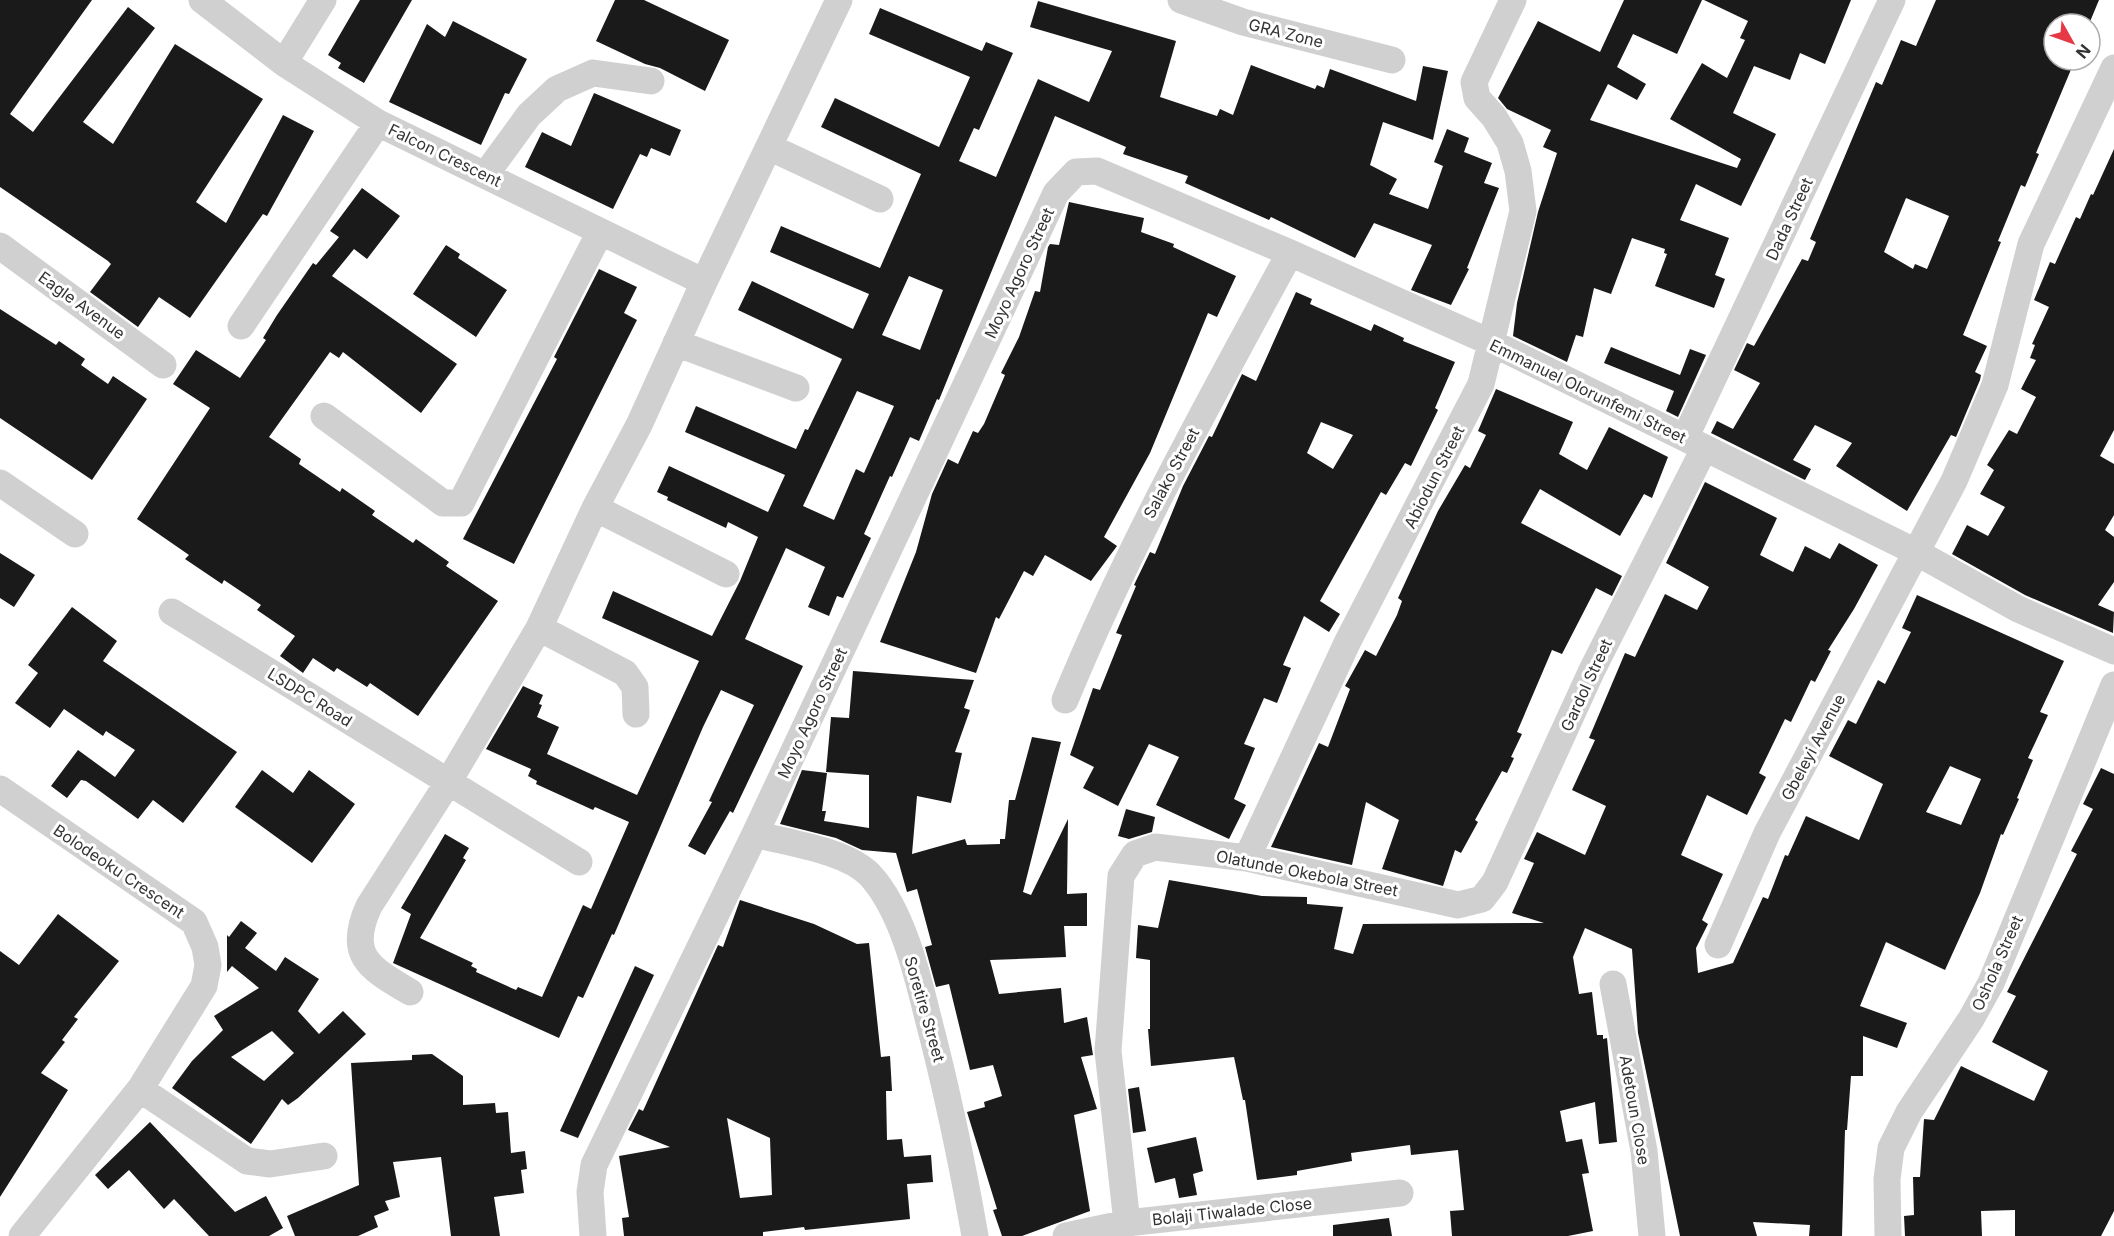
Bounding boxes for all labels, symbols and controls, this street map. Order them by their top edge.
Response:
north arrow [2042,12,2102,72]
street label: GRA Zone [1247,14,1325,52]
text: N [2072,41,2095,63]
street label: Falcon Crescent [385,119,505,191]
street label: Dada Street [1761,174,1817,264]
street label: Moyo Agoro Street [980,204,1058,342]
street label: Eagle Avenue [35,267,129,343]
street label: Emmanuel Olorunfemi Street [1486,335,1690,447]
street label: Abiodun Street [1400,422,1468,532]
street label: Salako Street [1139,424,1203,522]
street label: Gardol Street [1556,636,1616,734]
street label: Moyo Agoro Street [773,644,851,782]
street label: LSDPC Road [264,663,356,731]
street label: Gbeleyi Avenue [1777,690,1849,804]
street label: Bolodeoku Crescent [50,820,188,922]
street label: Olatunde Okebola Street [1214,846,1400,900]
street label: Oshola Street [1967,912,2027,1014]
street label: Soretire Street [900,954,950,1064]
street label: Adetoun Close [1615,1054,1655,1166]
street label: Bolaji Tiwalade Close [1151,1193,1313,1229]

